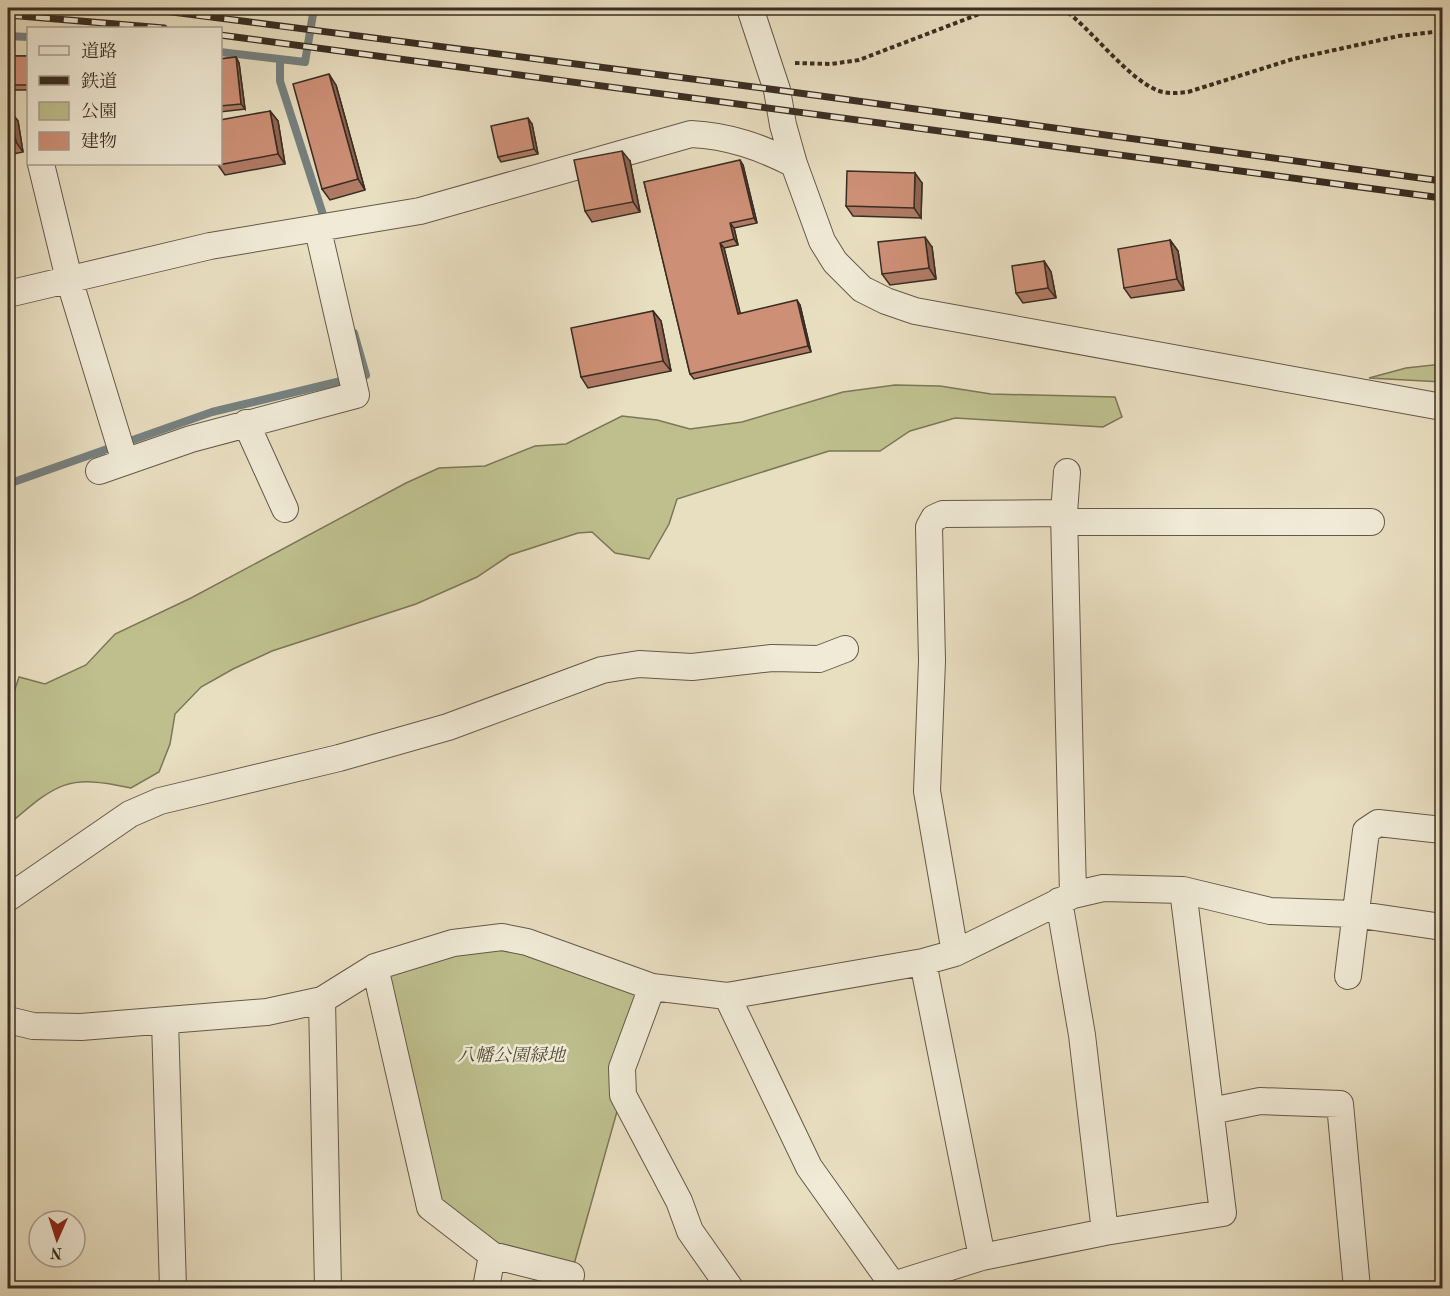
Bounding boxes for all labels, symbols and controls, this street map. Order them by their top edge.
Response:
legend [27,27,222,165]
text: 道路 [81,41,117,61]
text: 鉄道 [81,71,117,91]
text: 公園 [81,102,117,121]
text: 建物 [81,131,117,151]
park label: 八幡公園緑地 [457,1045,567,1065]
north arrow [27,1209,87,1269]
text: N [49,1244,63,1260]

